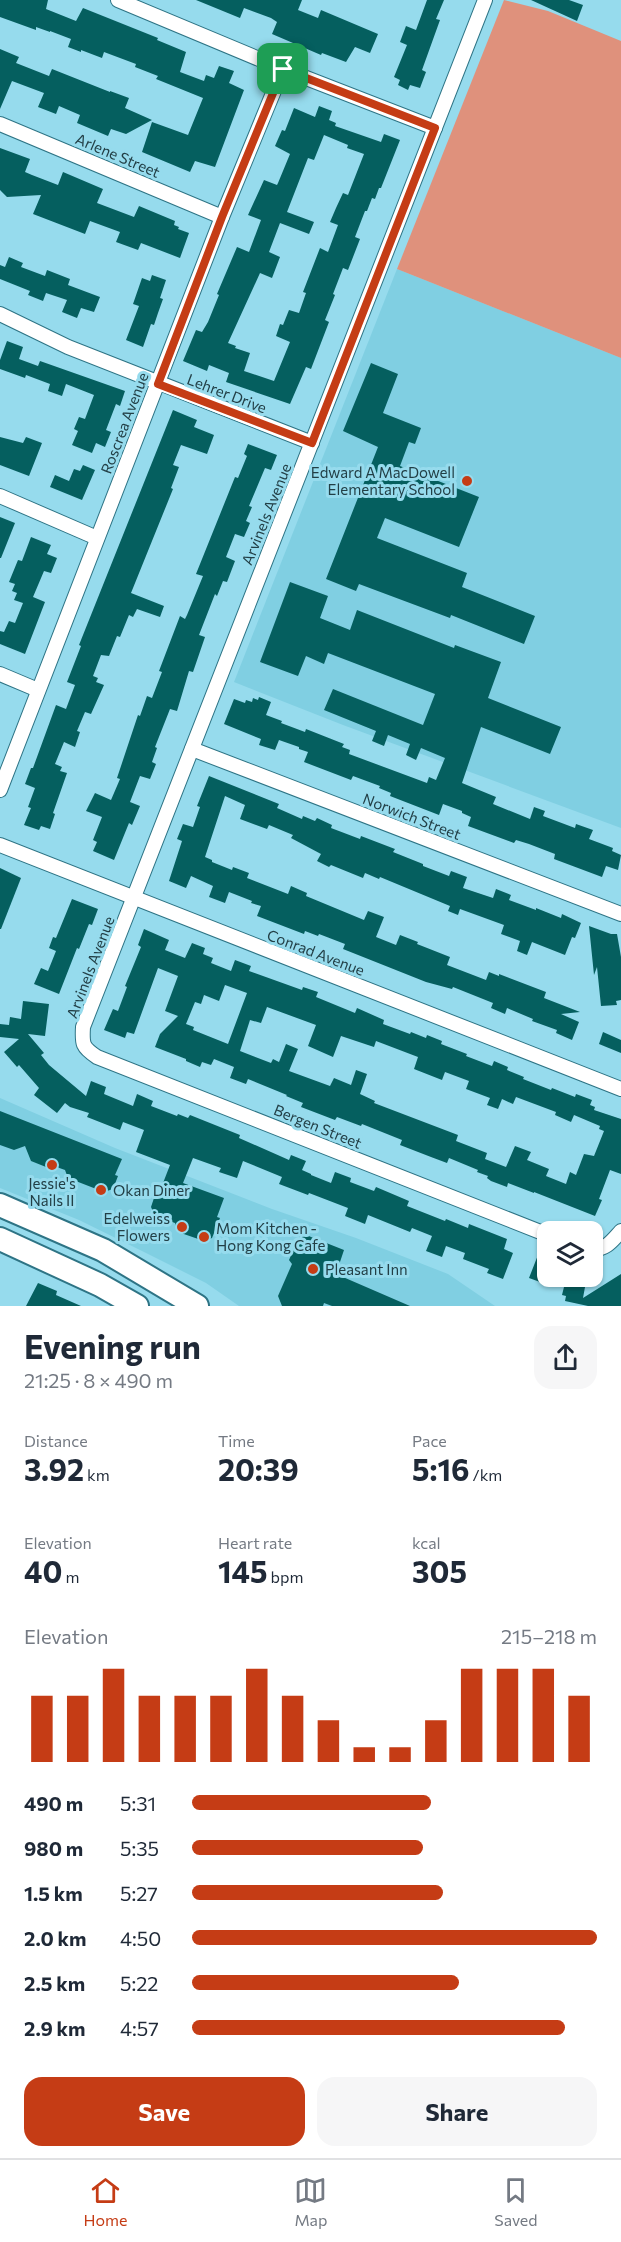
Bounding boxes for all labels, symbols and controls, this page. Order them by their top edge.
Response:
pin [257,43,308,94]
icon: arrive [266,52,299,85]
street label: Arlene Street [73,129,163,181]
street label: Roscrea Avenue [96,370,152,476]
street label: Lehrer Drive [185,370,269,416]
street label: Arvinels Avenue [237,461,295,567]
place label: Edward A MacDowell Elementary School [311,463,455,498]
marker: Edward A MacDowell Elementary School [460,474,474,488]
street label: Norwich Street [360,789,464,843]
street label: Arvinels Avenue [62,913,118,1021]
street label: Conrad Avenue [265,925,367,979]
street label: Bergen Street [271,1100,365,1152]
marker: Jessie's Nails II [45,1158,59,1172]
place label: Jessie's Nails II [28,1174,76,1209]
place label: Okan Diner [113,1181,190,1199]
marker: Okan Diner [94,1183,108,1197]
place label: Edelweiss Flowers [104,1209,170,1244]
place label: Mom Kitchen - Hong Kong Cafe [216,1219,326,1254]
marker: Edelweiss Flowers [175,1220,189,1234]
map controls [537,1221,603,1287]
button: layers [537,1221,603,1287]
marker: Mom Kitchen - Hong Kong Cafe [197,1230,211,1244]
place label: Pleasant Inn [325,1260,408,1278]
marker: Pleasant Inn [306,1262,320,1276]
text: Evening run [24,1325,201,1366]
button: share [534,1326,597,1389]
text: 21:25 · 8 × 490 m [24,1368,173,1392]
text: Distance [24,1431,88,1450]
text: Time [218,1431,255,1450]
text: Pace [412,1431,447,1450]
text: 3.92 [24,1450,84,1487]
text: 20:39 [218,1450,299,1487]
text: 5:16 [412,1450,470,1487]
text: km [84,1465,110,1484]
text: /km [470,1465,502,1484]
text: Elevation [24,1533,92,1552]
text: Heart rate [218,1533,292,1552]
text: kcal [412,1533,441,1552]
text: 40 [24,1552,62,1589]
text: 145 [218,1552,267,1589]
text: 305 [412,1552,467,1589]
text: m [62,1567,79,1586]
text: bpm [267,1567,303,1586]
text: Elevation [24,1624,109,1648]
text: 215–218 m [501,1624,597,1648]
text: 490 m [24,1791,83,1815]
text: 5:31 [120,1791,156,1815]
text: 980 m [24,1836,83,1860]
text: 5:35 [120,1836,159,1860]
text: 1.5 km [24,1881,83,1905]
text: 5:27 [120,1881,158,1905]
text: 2.0 km [24,1926,86,1950]
text: 4:50 [120,1926,161,1950]
text: 2.5 km [24,1971,85,1995]
text: 5:22 [120,1971,158,1995]
text: 2.9 km [24,2016,85,2040]
text: 4:57 [120,2016,159,2040]
button: Save [24,2077,305,2146]
button: Share [317,2077,597,2146]
tab: Home [83,2174,127,2229]
tab: Map [294,2174,327,2229]
tab: Saved [494,2174,538,2229]

